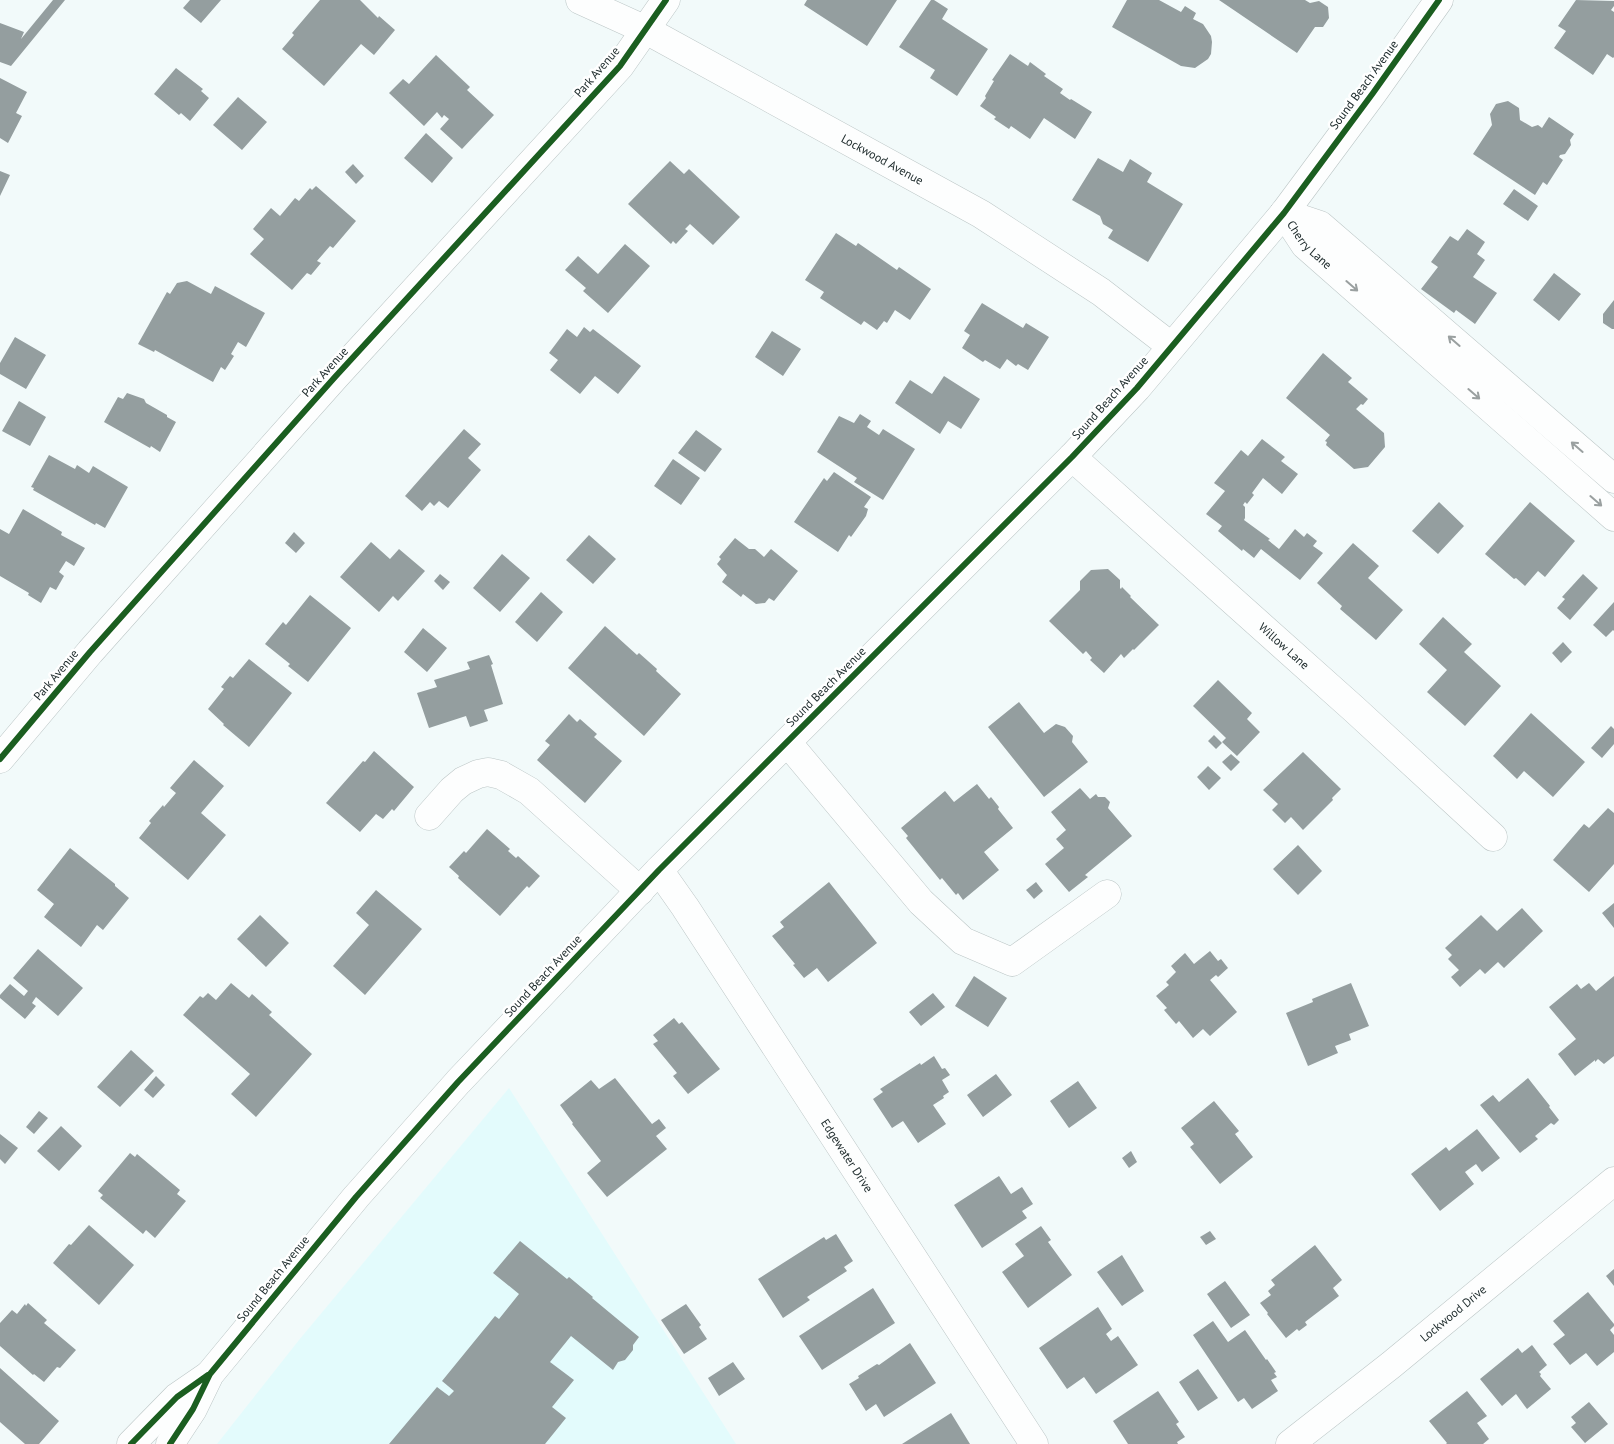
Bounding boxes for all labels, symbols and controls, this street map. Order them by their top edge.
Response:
street label: Sound Beach Avenue [1326,37,1401,132]
street label: Park Avenue [571,43,623,100]
street label: Lockwood Avenue [839,131,926,188]
street label: Cherry Lane [1284,218,1335,272]
one-way arrow [1346,281,1359,292]
one-way arrow [1448,335,1461,346]
street label: Park Avenue [298,344,351,400]
street label: Sound Beach Avenue [1068,353,1151,442]
one-way arrow [1468,388,1481,399]
one-way arrow [1571,442,1584,453]
one-way arrow [1590,495,1603,507]
street label: Willow Lane [1256,619,1313,672]
street label: Sound Beach Avenue [783,644,869,730]
street label: Park Avenue [30,646,81,703]
street label: Sound Beach Avenue [501,931,585,1020]
street label: Edgewater Drive [818,1116,876,1195]
street label: Sound Beach Avenue [233,1232,312,1325]
street label: Lockwood Drive [1417,1282,1489,1345]

